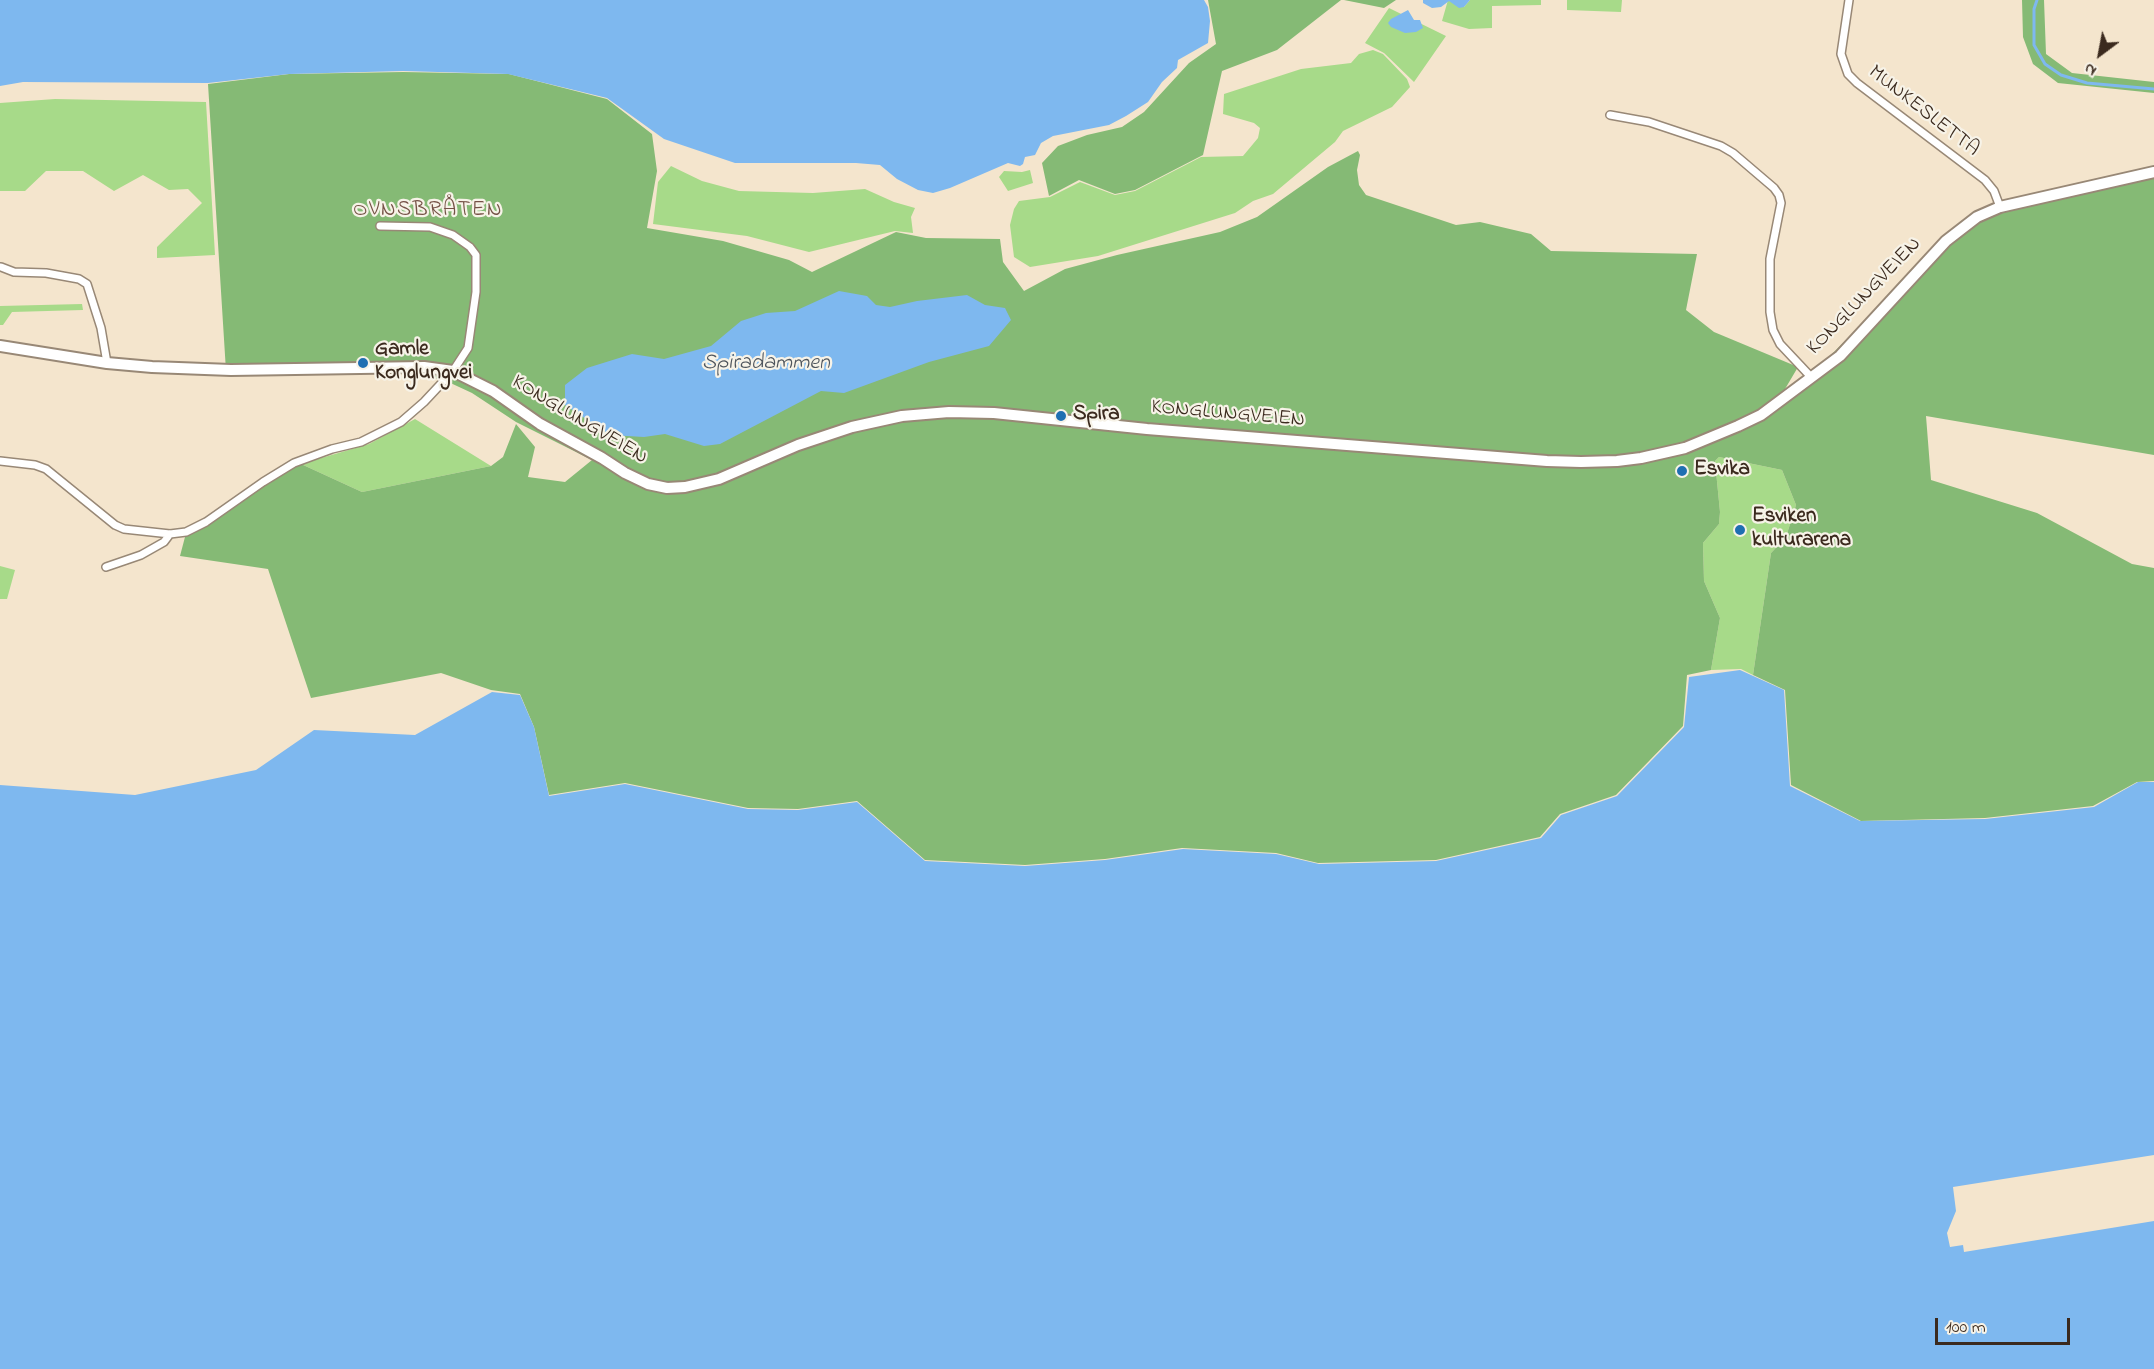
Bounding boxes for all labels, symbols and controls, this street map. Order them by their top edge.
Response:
north arrow [2070,24,2130,84]
text: N [2080,56,2101,82]
street label: MUNKESLETTA [1862,61,1984,163]
district label: OVNSBRÅTEN [353,198,503,224]
street label: KONGLUNGVEIEN [1802,233,1928,361]
place label: Gamle Konglungvei [375,338,472,388]
water label: Spiradammen [702,351,830,377]
marker: Gamle Konglungvei [356,356,370,370]
street label: KONGLUNGVEIEN [506,371,652,471]
street label: KONGLUNGVEIEN [1150,396,1306,434]
place label: Spira [1073,403,1120,429]
marker: Spira [1054,409,1068,423]
place label: Esvika [1694,458,1750,484]
marker: Esvika [1675,464,1689,478]
place label: Esviken kulturarena [1752,505,1851,555]
marker: Esviken kulturarena [1733,523,1747,537]
scale bar [1938,1306,2073,1344]
text: 100 m [1946,1315,1986,1341]

